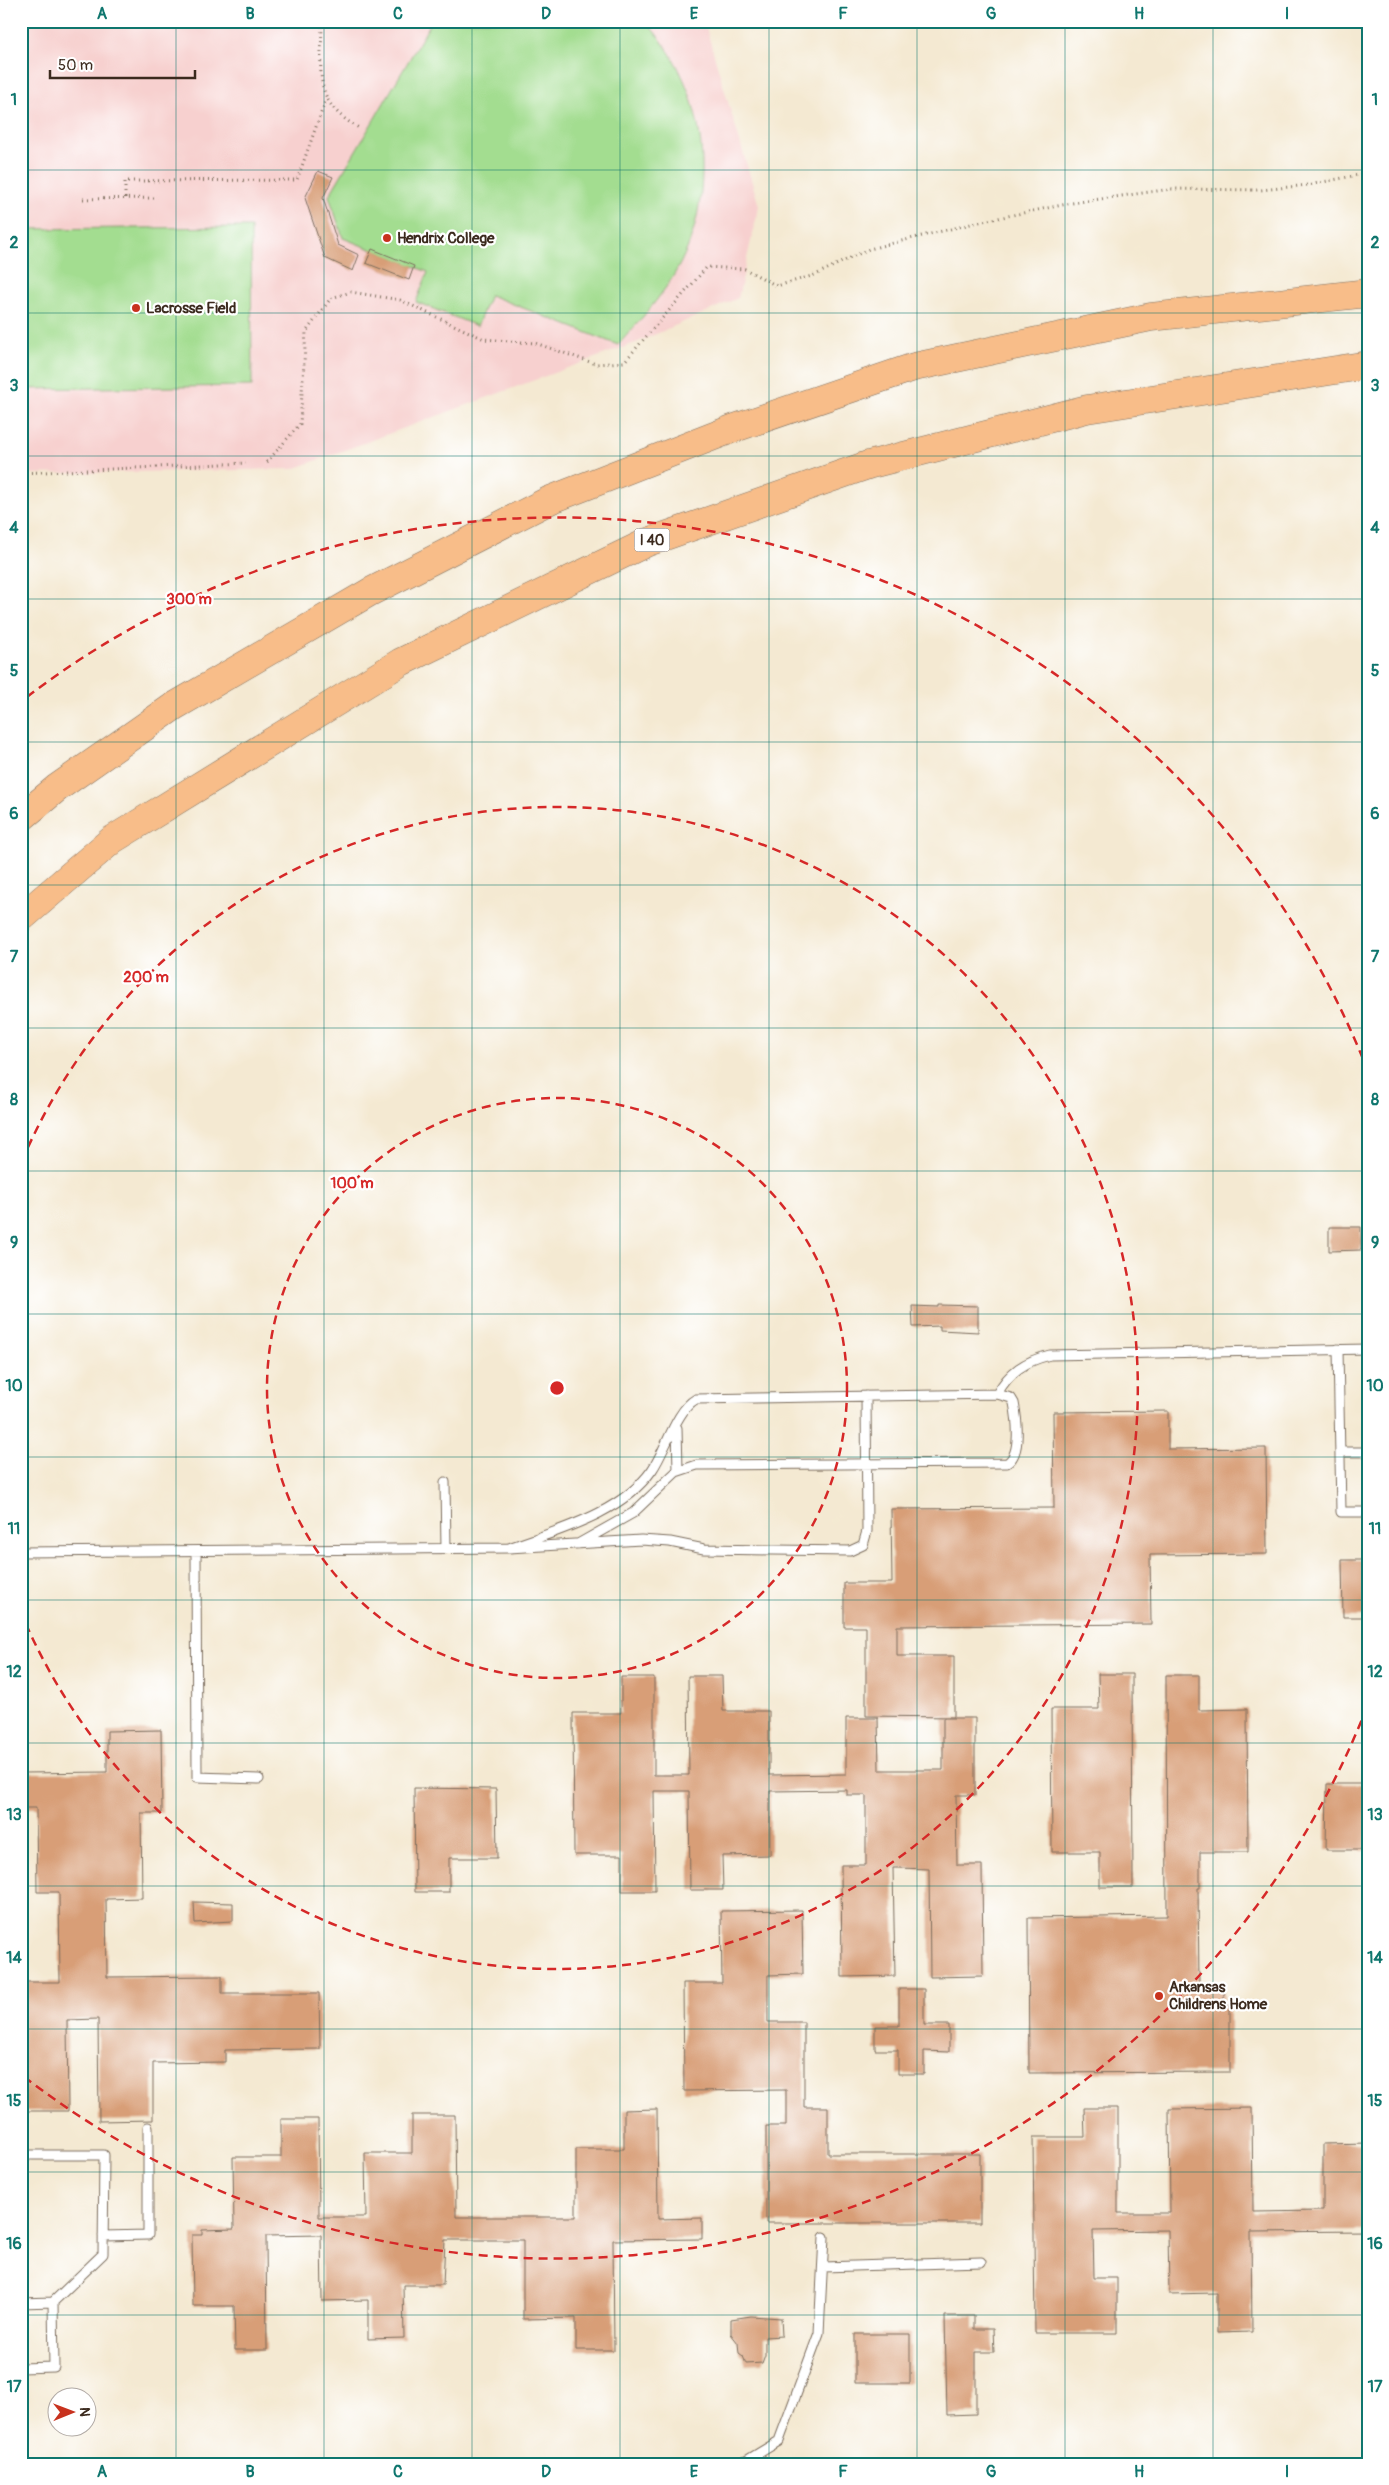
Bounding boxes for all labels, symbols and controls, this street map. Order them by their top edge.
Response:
text: A [97,4,108,24]
text: B [245,4,255,24]
text: C [393,4,403,24]
text: D [541,4,551,24]
text: E [690,4,699,24]
text: F [838,4,848,24]
text: G [986,4,997,24]
text: H [1134,4,1144,24]
text: I [1285,4,1289,24]
scale bar [50,48,195,80]
text: 50 m [58,56,93,75]
text: 1 [11,90,17,110]
text: 1 [1372,90,1378,110]
place label: Hendrix College [397,229,495,248]
marker: Hendrix College [381,232,393,244]
text: 2 [10,233,19,253]
text: 2 [1371,233,1380,253]
place label: Lacrosse Field [146,299,236,318]
marker: Lacrosse Field [130,302,142,314]
text: 3 [10,376,19,396]
text: 3 [1371,376,1380,396]
text: 4 [9,518,19,538]
text: 4 [1370,518,1380,538]
road number: I 40 [634,528,670,552]
text: 300 m [166,590,212,609]
text: 5 [10,661,19,681]
text: 5 [1371,661,1380,681]
text: 6 [9,804,19,824]
text: 6 [1370,804,1380,824]
text: 7 [10,947,19,967]
text: 7 [1371,947,1380,967]
text: 200 m [123,968,169,987]
text: 8 [10,1090,18,1110]
text: 8 [1371,1090,1379,1110]
text: 100 m [331,1174,373,1193]
text: 9 [10,1233,18,1253]
text: 9 [1371,1233,1379,1253]
text: 10 [5,1376,23,1396]
text: 10 [1366,1376,1384,1396]
centre of rings [548,1379,566,1397]
text: 11 [8,1519,20,1539]
text: 11 [1369,1519,1381,1539]
text: 12 [6,1662,22,1682]
text: 12 [1367,1662,1383,1682]
text: 13 [6,1805,22,1825]
text: 13 [1367,1805,1383,1825]
text: 14 [6,1948,22,1968]
text: 14 [1367,1948,1383,1968]
place label: Arkansas Childrens Home [1169,1978,1268,2014]
marker: Arkansas Childrens Home [1153,1990,1165,2002]
text: 15 [7,2091,22,2111]
text: 15 [1368,2091,1383,2111]
text: 16 [6,2234,22,2254]
text: 16 [1367,2234,1383,2254]
text: 17 [7,2377,22,2397]
text: 17 [1368,2377,1383,2397]
north arrow [48,2388,98,2438]
text: N [76,2407,93,2417]
text: A [97,2462,108,2482]
text: B [245,2462,255,2482]
text: C [393,2462,403,2482]
text: D [541,2462,551,2482]
text: E [690,2462,699,2482]
text: F [838,2462,848,2482]
text: G [986,2462,997,2482]
text: H [1134,2462,1144,2482]
text: I [1285,2462,1289,2482]

